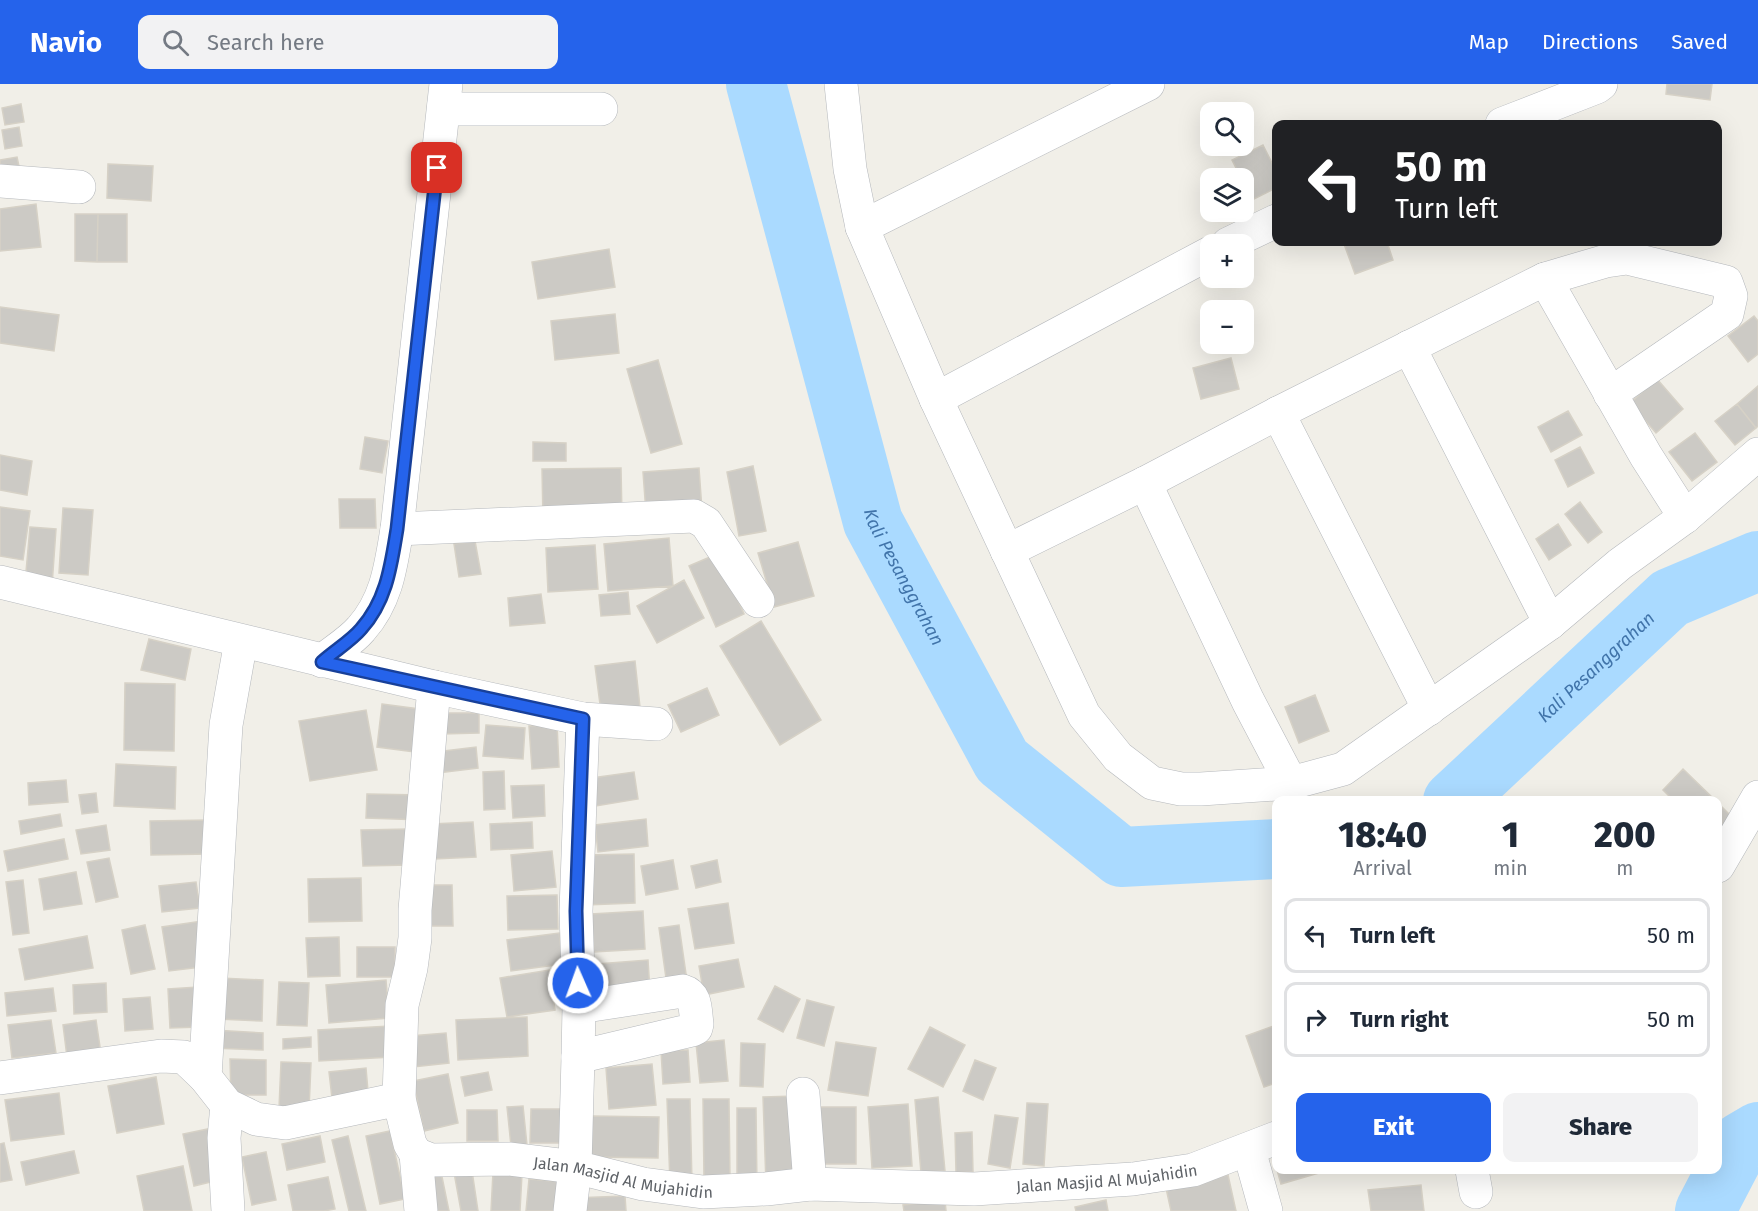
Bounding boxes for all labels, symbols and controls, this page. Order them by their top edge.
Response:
search box [138,15,558,69]
text: Navio [30,26,102,59]
icon: search [159,26,192,59]
text: Search here [207,29,325,56]
text: Map [1469,29,1509,55]
text: Directions [1542,29,1638,55]
text: Saved [1671,29,1728,55]
map controls [1200,102,1254,354]
button: search [1200,102,1254,156]
pin [411,142,462,193]
text: 50 m [1395,142,1488,192]
icon: left [1296,144,1374,222]
icon: arrive [420,151,453,184]
button: layers [1200,168,1254,222]
text: Turn left [1395,193,1498,225]
button: + [1200,234,1254,288]
button: − [1200,300,1254,354]
water label: Kali Pesanggrahan [859,506,949,649]
water label: Kali Pesanggrahan [1533,607,1659,727]
text: 18:40 [1338,813,1427,857]
text: 1 [1502,813,1519,857]
text: 200 [1594,813,1656,857]
text: Arrival [1353,856,1412,880]
text: min [1493,856,1528,880]
text: m [1616,856,1633,880]
icon: left [1299,919,1332,952]
text: Turn left [1350,922,1435,949]
text: 50 m [1647,922,1695,949]
position arrow [546,951,610,1015]
icon: right [1299,1003,1332,1036]
text: Turn right [1350,1006,1449,1033]
text: 50 m [1647,1006,1695,1033]
button: Exit [1296,1093,1491,1162]
button: Share [1503,1093,1698,1162]
street label: Jalan Masjid Al Mujahidin [532,1153,713,1202]
street label: Jalan Masjid Al Mujahidin [1015,1160,1199,1196]

